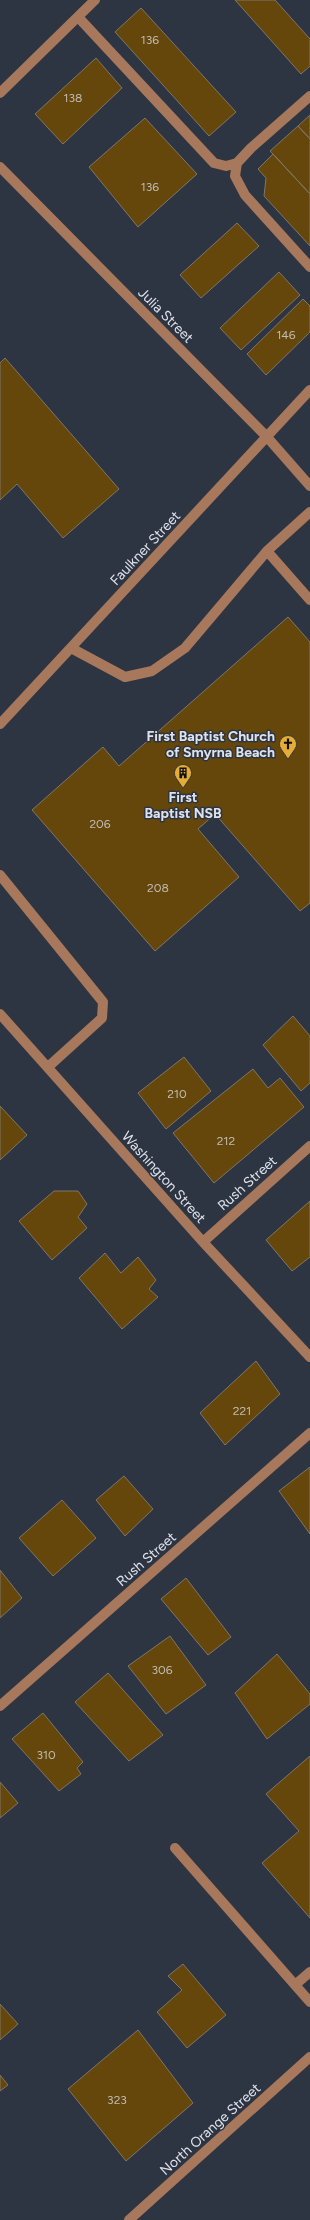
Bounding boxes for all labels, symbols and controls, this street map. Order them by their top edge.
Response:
house number: 136 [141,33,159,47]
house number: 138 [64,91,82,105]
house number: 136 [141,180,159,194]
street label: Julia Street [134,284,197,347]
house number: 146 [276,328,296,342]
street label: Faulkner Street [107,508,184,589]
place label: First Baptist Church of Smyrna Beach [147,728,275,761]
church icon: First Baptist Church of Smyrna Beach [278,734,298,759]
building icon: First Baptist NSB [173,763,193,788]
place label: First Baptist NSB [144,789,222,822]
house number: 206 [89,817,111,831]
house number: 208 [147,881,169,895]
house number: 210 [167,1087,187,1101]
street label: Washington Street [118,1128,209,1227]
house number: 212 [217,1134,235,1148]
street label: Rush Street [214,1152,280,1214]
house number: 221 [233,1404,251,1418]
street label: Rush Street [113,1529,180,1590]
house number: 306 [151,1663,173,1677]
house number: 310 [36,1748,56,1762]
street label: North Orange Street [157,2080,264,2179]
house number: 323 [107,2093,127,2107]

